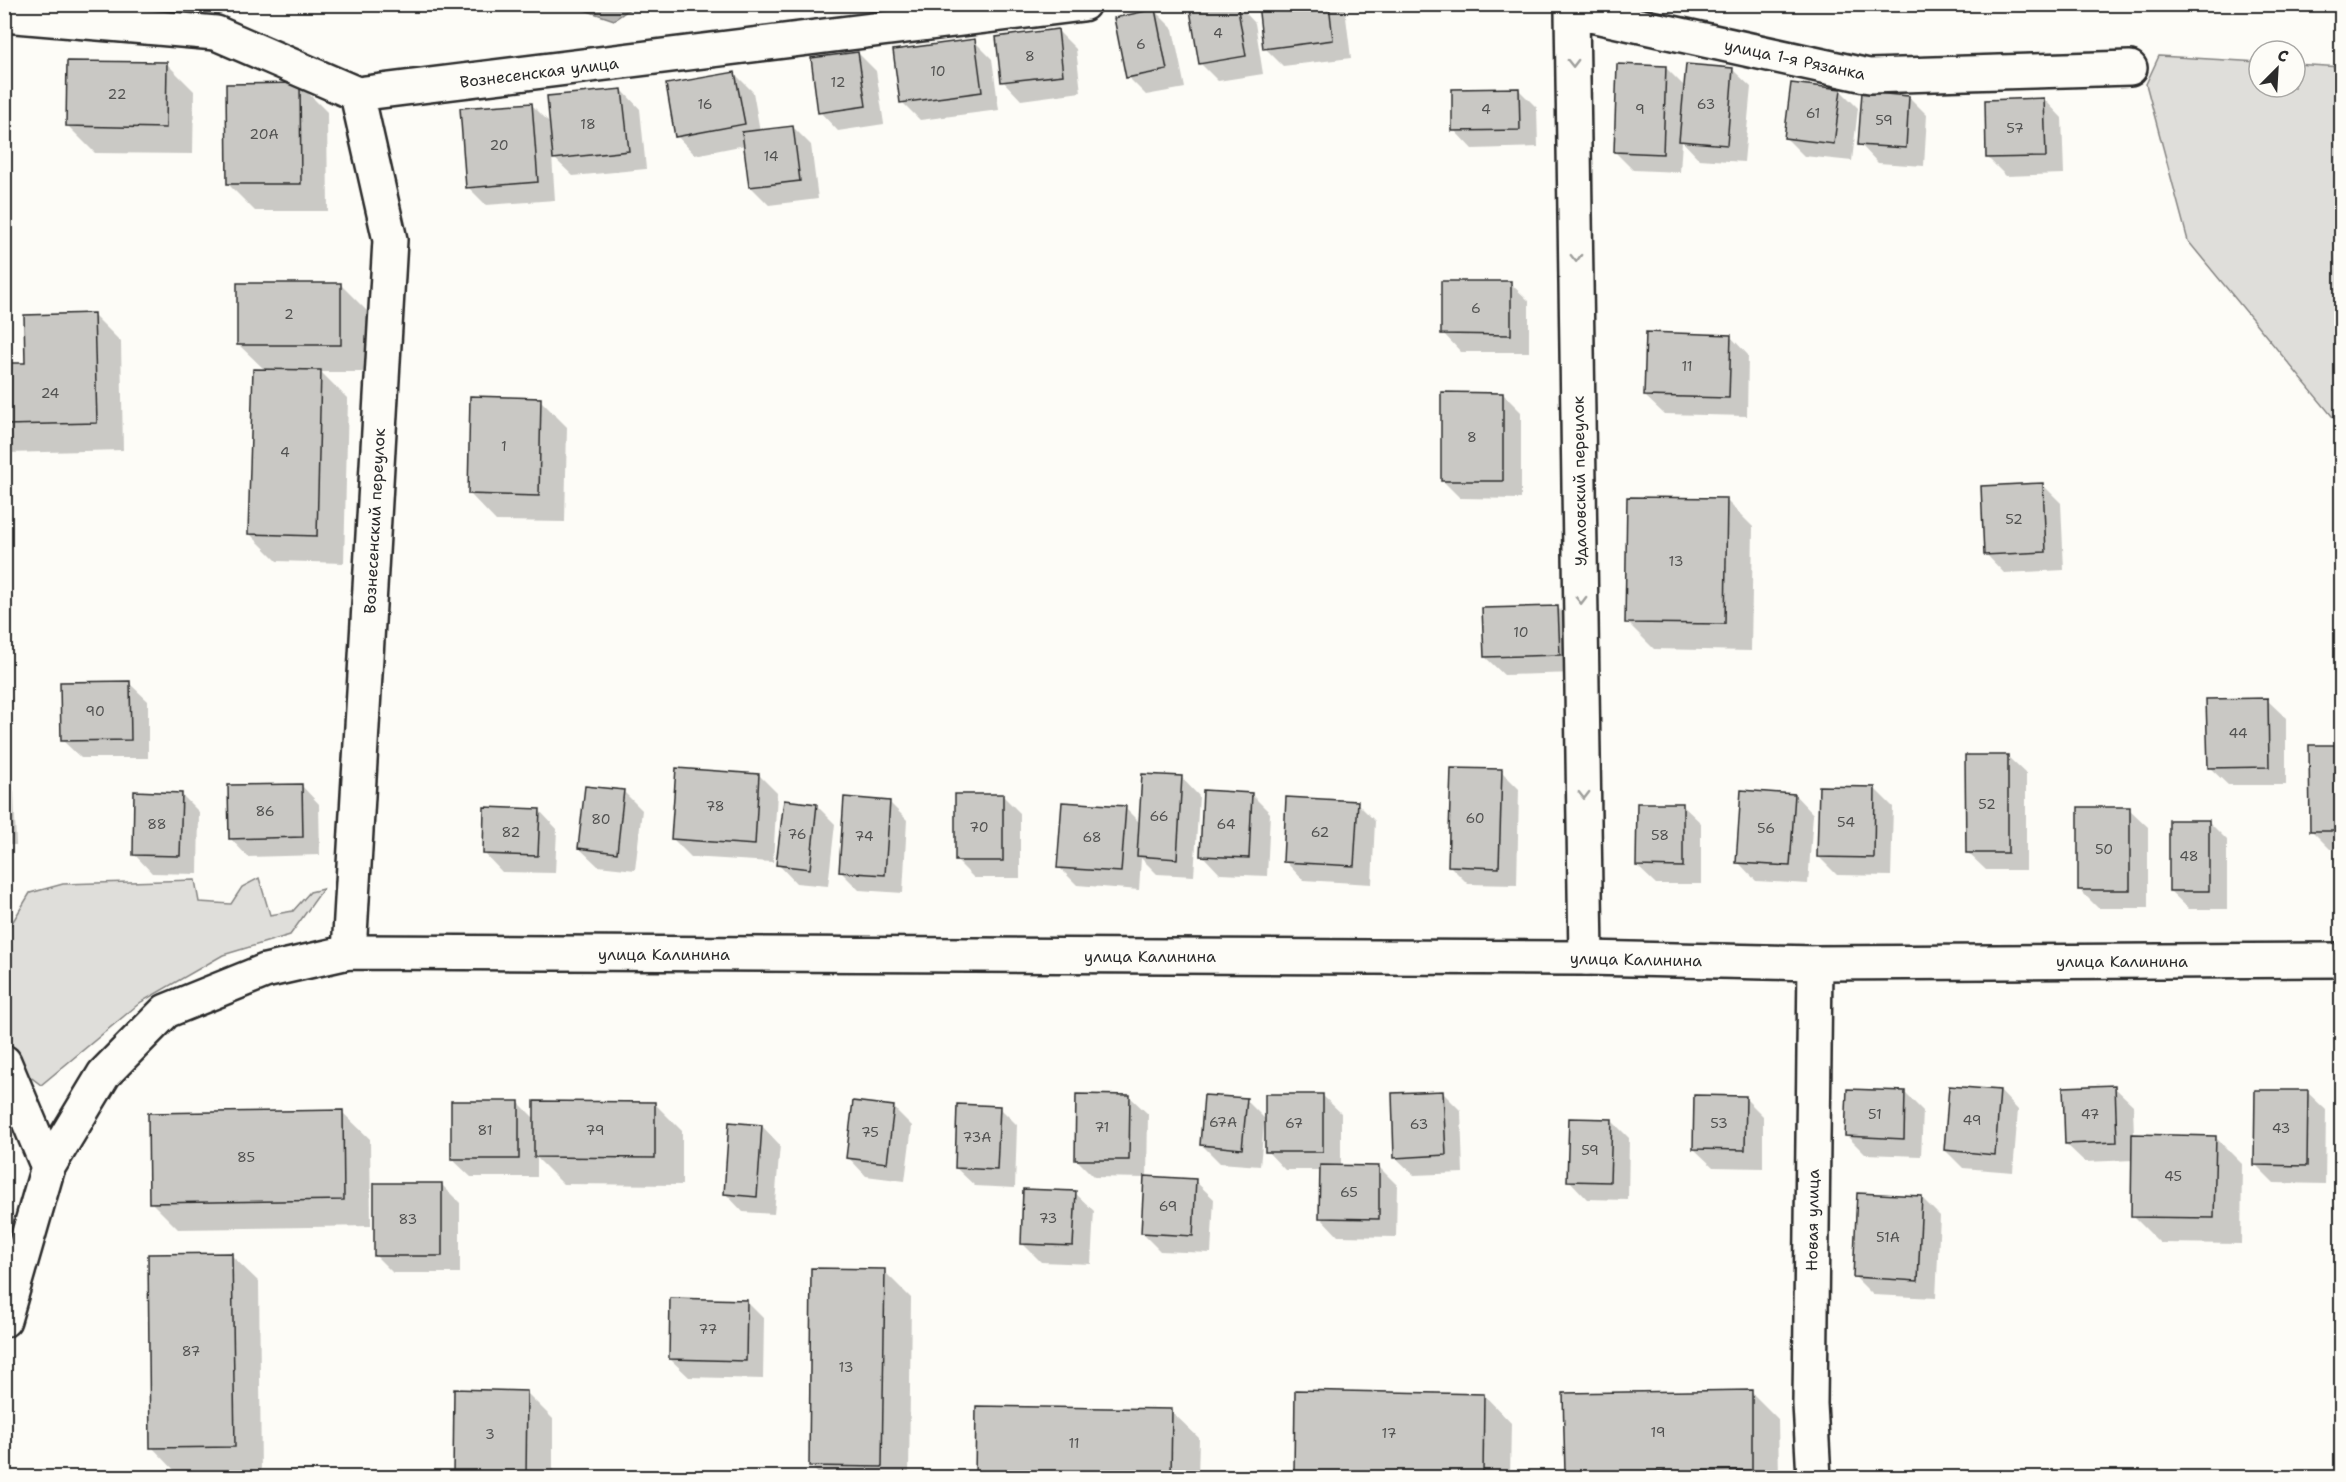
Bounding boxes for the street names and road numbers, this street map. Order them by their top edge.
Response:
street label: улица 1-я Рязанка [1722,34,1867,85]
street label: Вознесенская улица [458,52,620,93]
street label: Удаловский переулок [1568,395,1591,566]
street label: Вознесенский переулок [359,427,390,614]
street label: улица Калинина [598,944,730,965]
street label: улица Калинина [1084,946,1216,967]
street label: улица Калинина [1570,948,1702,971]
street label: улица Калинина [2056,951,2188,972]
street label: Новая улица [1801,1169,1824,1271]

